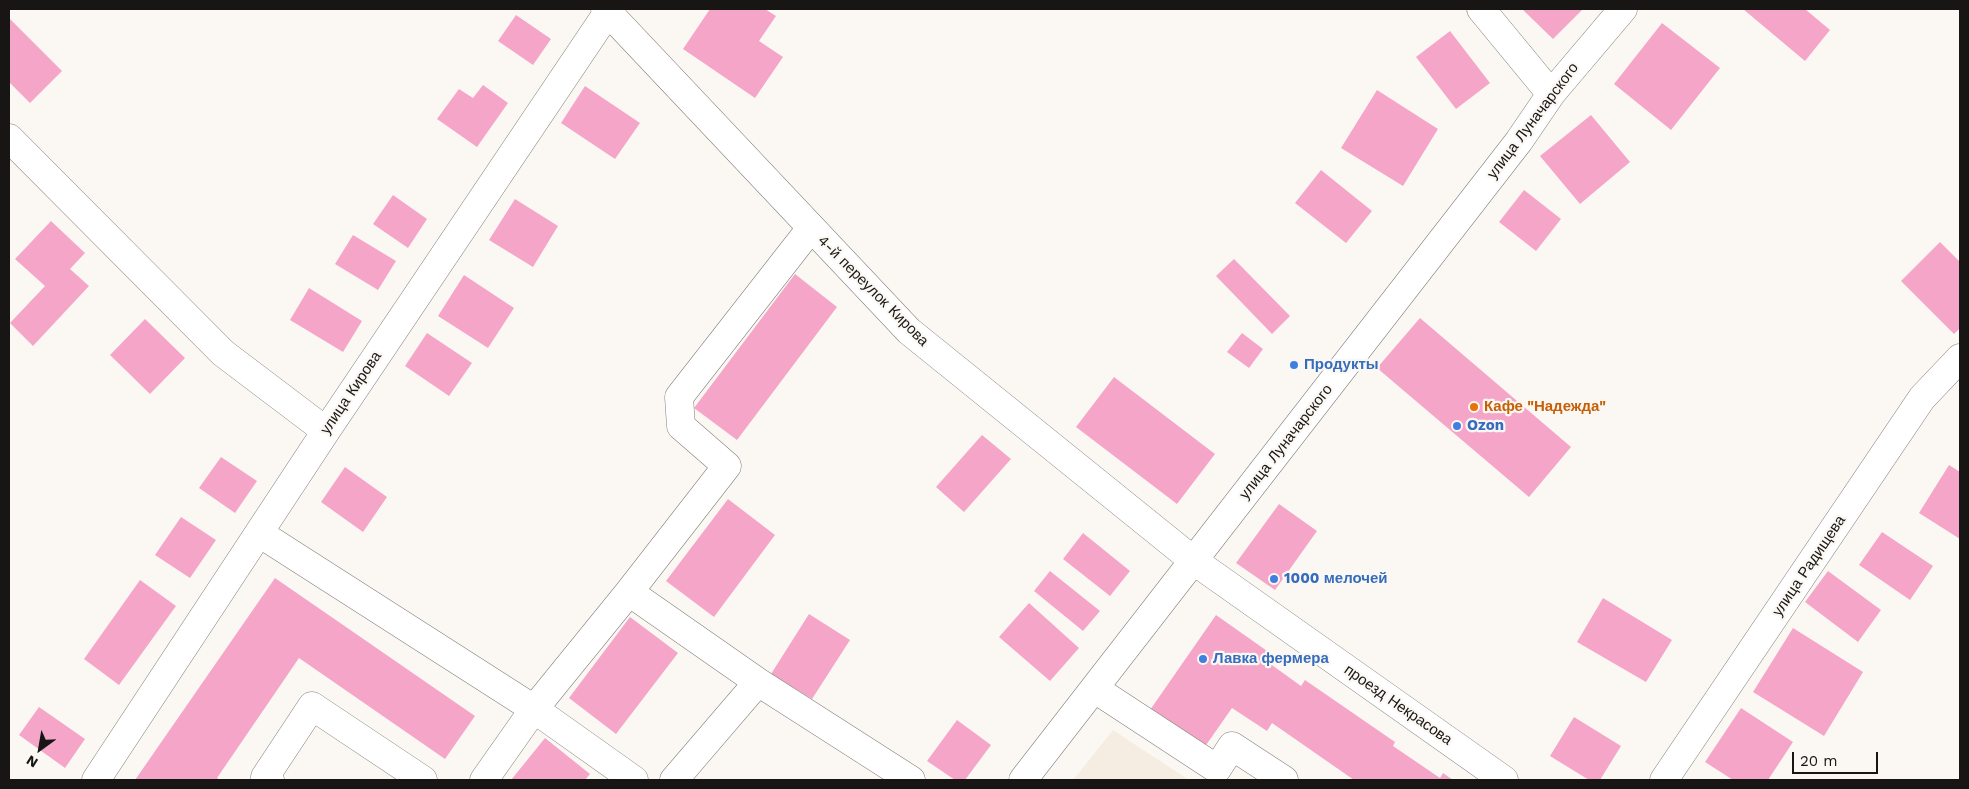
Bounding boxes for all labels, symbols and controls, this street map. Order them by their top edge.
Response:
street label: улица Луначарского [1483,59,1583,183]
street label: 4-й переулок Кирова [814,232,932,350]
street label: улица Кирова [317,348,385,438]
place label: Продукты [1304,356,1379,374]
marker: Продукты [1288,359,1300,371]
street label: улица Луначарского [1236,381,1336,503]
place label: Кафе "Надежда" [1484,398,1606,416]
marker: Кафе "Надежда" [1468,401,1480,413]
place label: Ozon [1467,417,1504,435]
marker: Ozon [1451,420,1463,432]
street label: улица Радищева [1769,512,1849,620]
place label: 1000 мелочей [1284,570,1388,588]
marker: 1000 мелочей [1268,573,1280,585]
place label: Лавка фермера [1213,650,1329,668]
marker: Лавка фермера [1197,653,1209,665]
street label: проезд Некрасова [1340,661,1456,749]
north arrow [15,724,65,774]
scale bar [1794,742,1880,774]
text: N [23,752,41,771]
text: 20 m [1800,752,1838,770]

